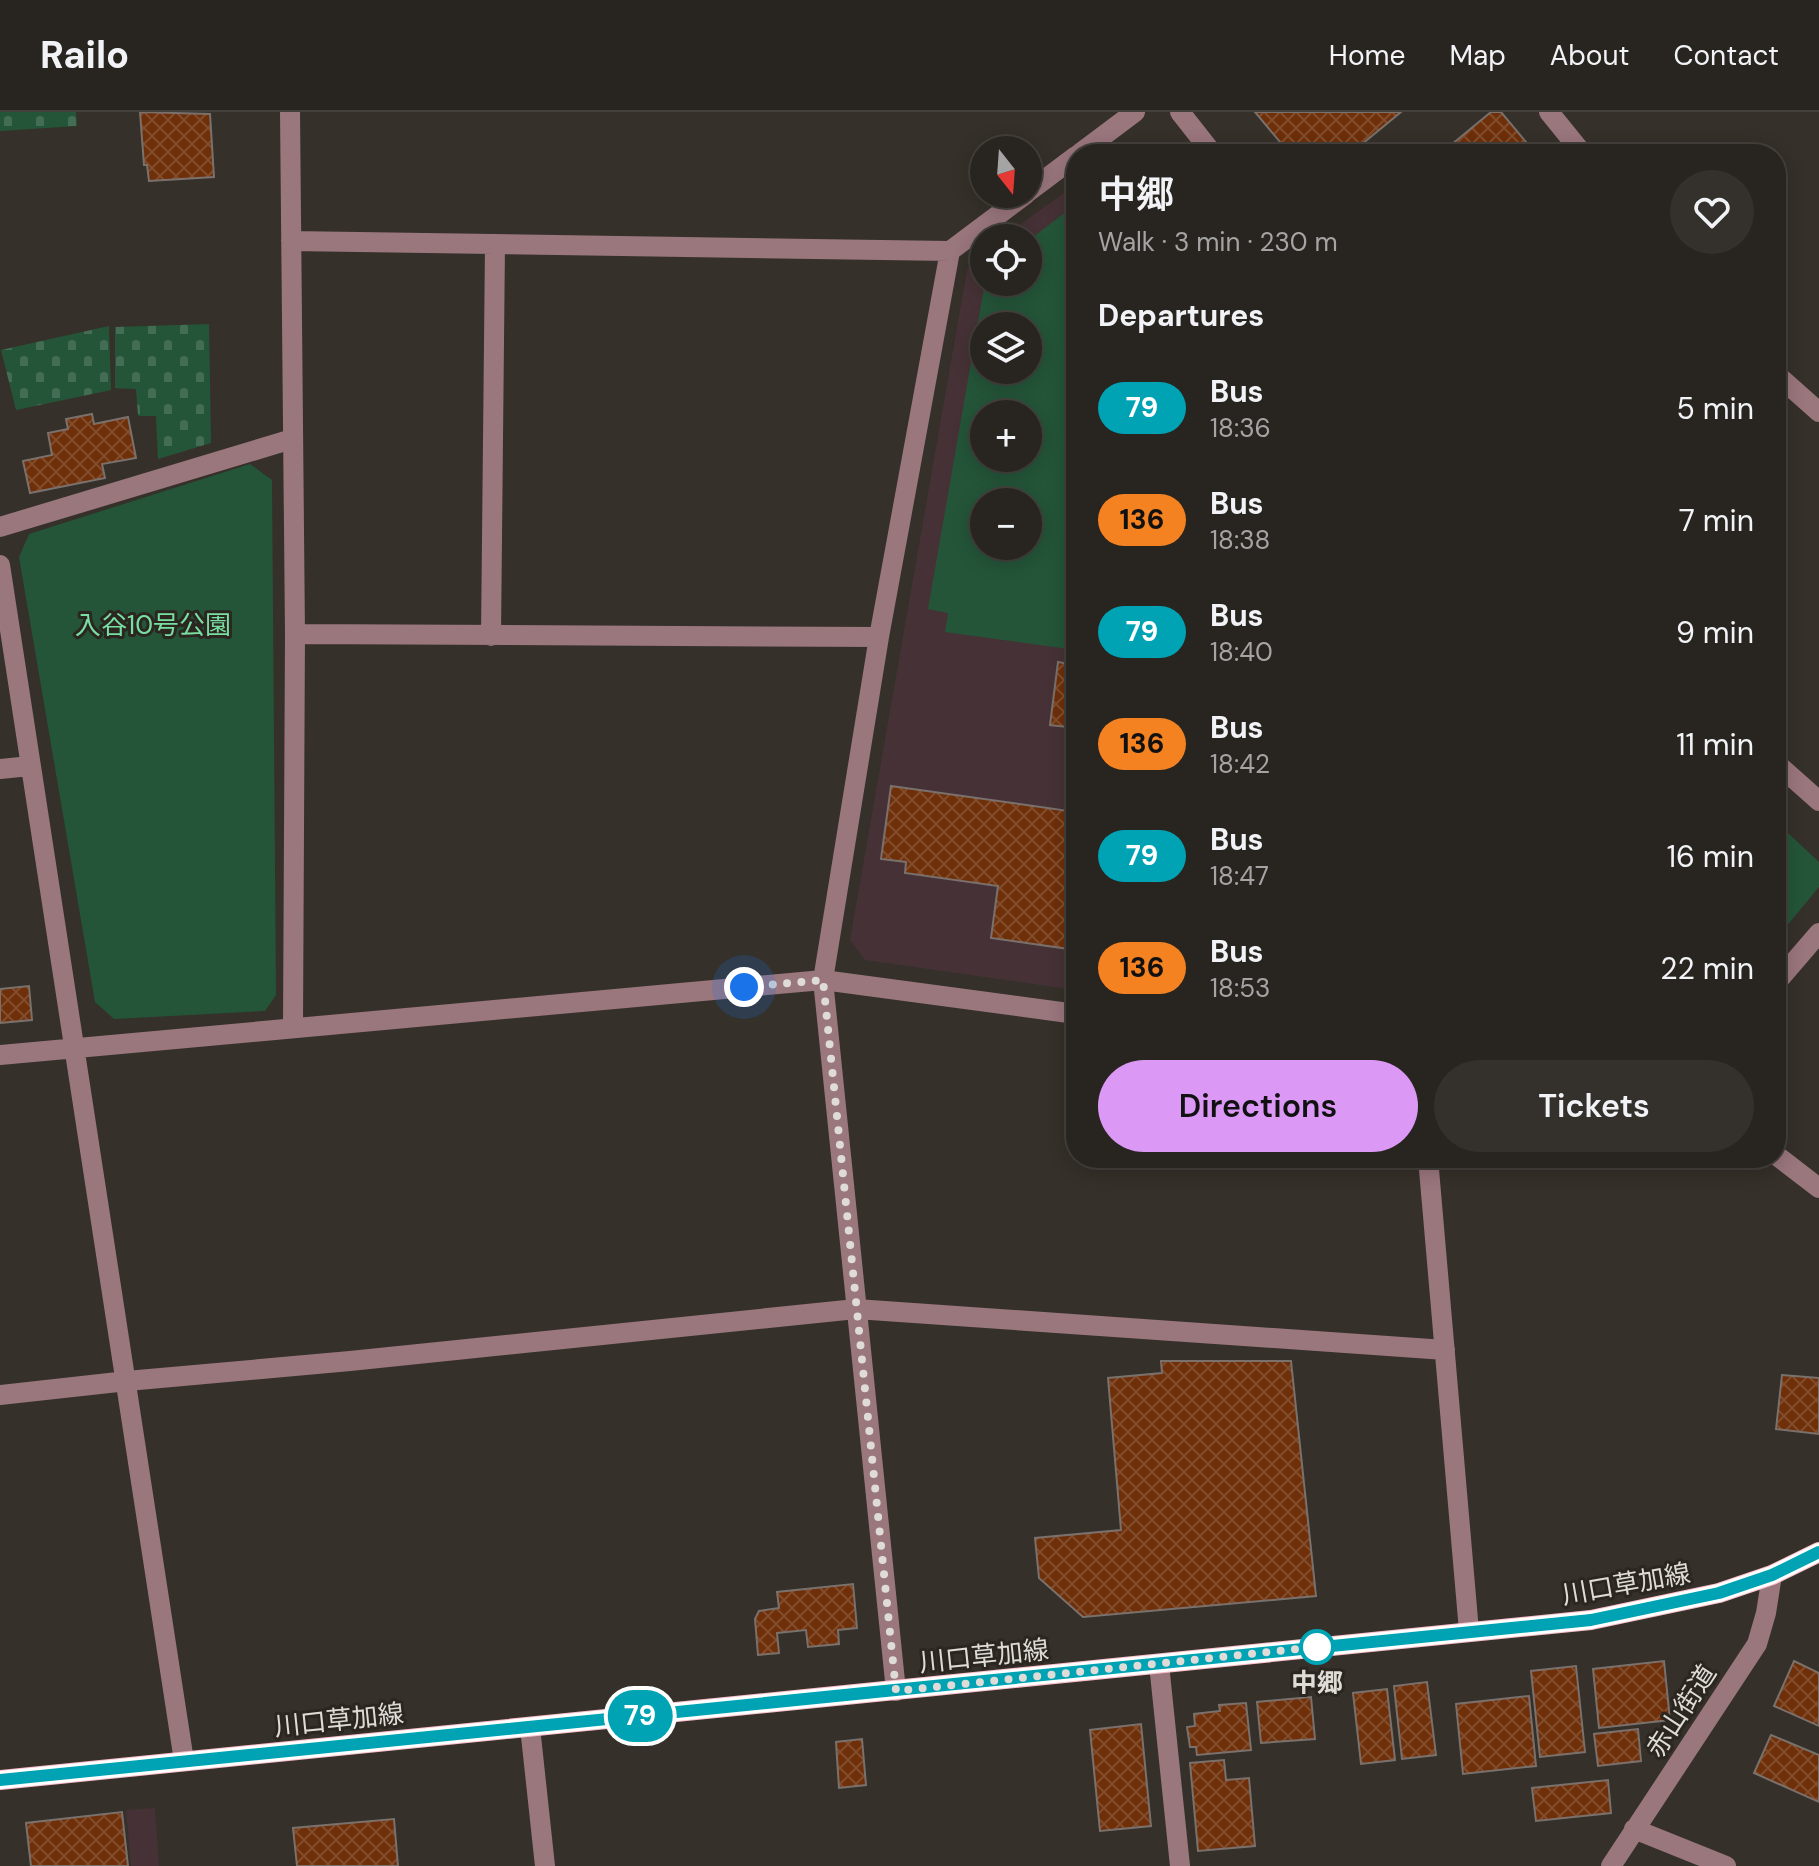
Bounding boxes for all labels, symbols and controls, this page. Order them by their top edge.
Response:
text: Railo [40,30,129,80]
text: Home [1329,37,1405,74]
text: Map [1449,37,1506,74]
text: About [1550,37,1629,74]
text: Contact [1673,37,1779,74]
north arrow [970,136,1042,208]
map controls [970,136,1042,560]
text: 中郷 [1098,170,1174,220]
button: heart [1670,170,1754,254]
button: locate [970,224,1042,296]
text: Walk · 3 min · 230 m [1098,225,1338,259]
text: Departures [1098,296,1264,335]
button: layers [970,312,1042,384]
text: Bus [1210,372,1264,411]
text: 79 [1126,389,1158,426]
text: 5 min [1677,389,1754,428]
button: + [970,400,1042,472]
text: 18:36 [1210,411,1271,445]
text: Bus [1210,484,1264,523]
button: − [970,488,1042,560]
text: 136 [1120,501,1164,538]
text: 7 min [1679,501,1754,540]
text: 18:38 [1210,523,1270,557]
text: Bus [1210,596,1264,635]
park label: 入谷10号公園 [75,608,231,642]
text: 79 [1126,613,1158,650]
text: 9 min [1676,613,1754,652]
text: 18:40 [1210,635,1273,669]
text: Bus [1210,708,1264,747]
text: 136 [1120,725,1164,762]
text: 11 min [1676,725,1754,764]
text: 18:42 [1210,747,1270,781]
text: Bus [1210,820,1264,859]
text: 79 [1126,837,1158,874]
text: 16 min [1667,837,1754,876]
text: 18:47 [1210,859,1269,893]
text: Bus [1210,932,1264,971]
text: 136 [1120,949,1164,986]
text: 22 min [1660,949,1754,988]
your location [724,967,764,1007]
text: 18:53 [1210,971,1270,1005]
button: Directions [1098,1060,1418,1152]
button: Tickets [1434,1060,1754,1152]
street label: 川口草加線 [1559,1556,1693,1612]
marker: 中郷 [1300,1630,1334,1664]
street label: 川口草加線 [918,1632,1050,1680]
street label: 赤山街道 [1638,1658,1724,1764]
place label: 中郷 [1291,1666,1343,1700]
line badge: 79 [604,1690,676,1742]
street label: 川口草加線 [273,1696,405,1744]
text: 79 [624,1697,656,1734]

